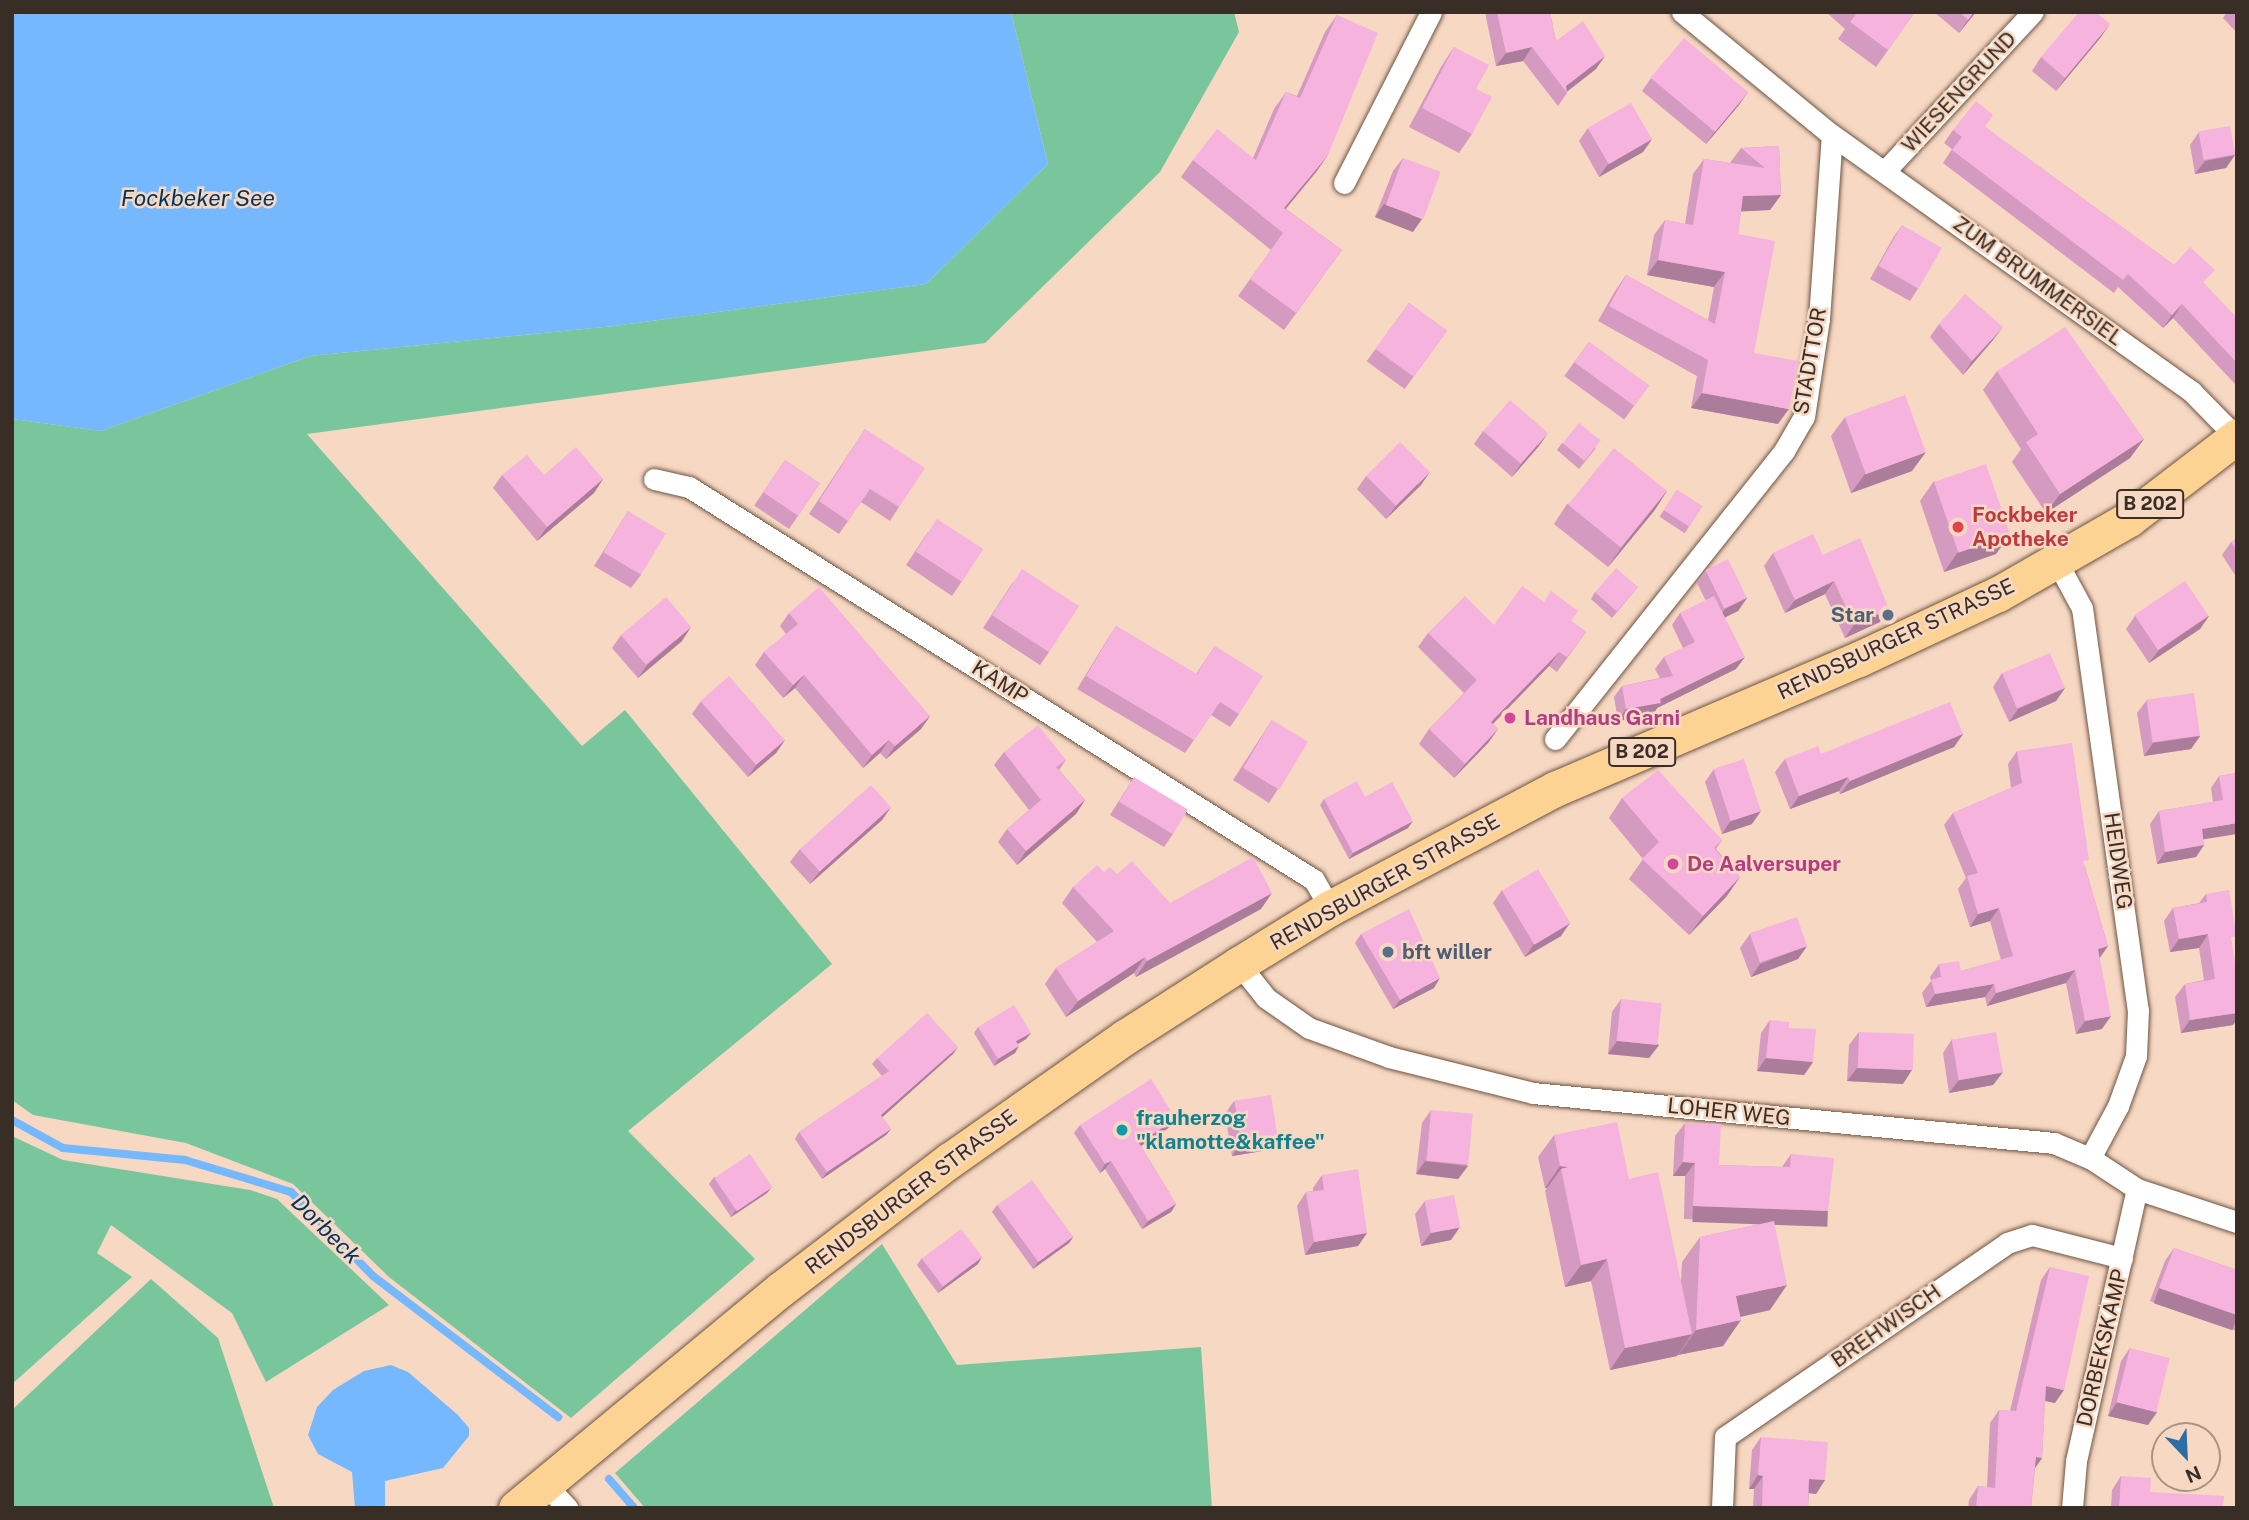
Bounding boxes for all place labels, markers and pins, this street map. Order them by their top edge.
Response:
place label: Fockbeker Apotheke [1972,502,2077,552]
marker: Fockbeker Apotheke [1950,519,1966,535]
place label: Star [1831,602,1874,628]
marker: Star [1880,607,1896,623]
place label: Landhaus Garni [1524,705,1680,731]
marker: Landhaus Garni [1502,710,1518,726]
place label: De Aalversuper [1687,851,1841,877]
marker: De Aalversuper [1665,856,1681,872]
place label: bft willer [1402,939,1492,965]
marker: bft willer [1380,944,1396,960]
place label: frauherzog "klamotte&kaffee" [1136,1105,1325,1155]
marker: frauherzog "klamotte&kaffee" [1114,1122,1130,1138]

